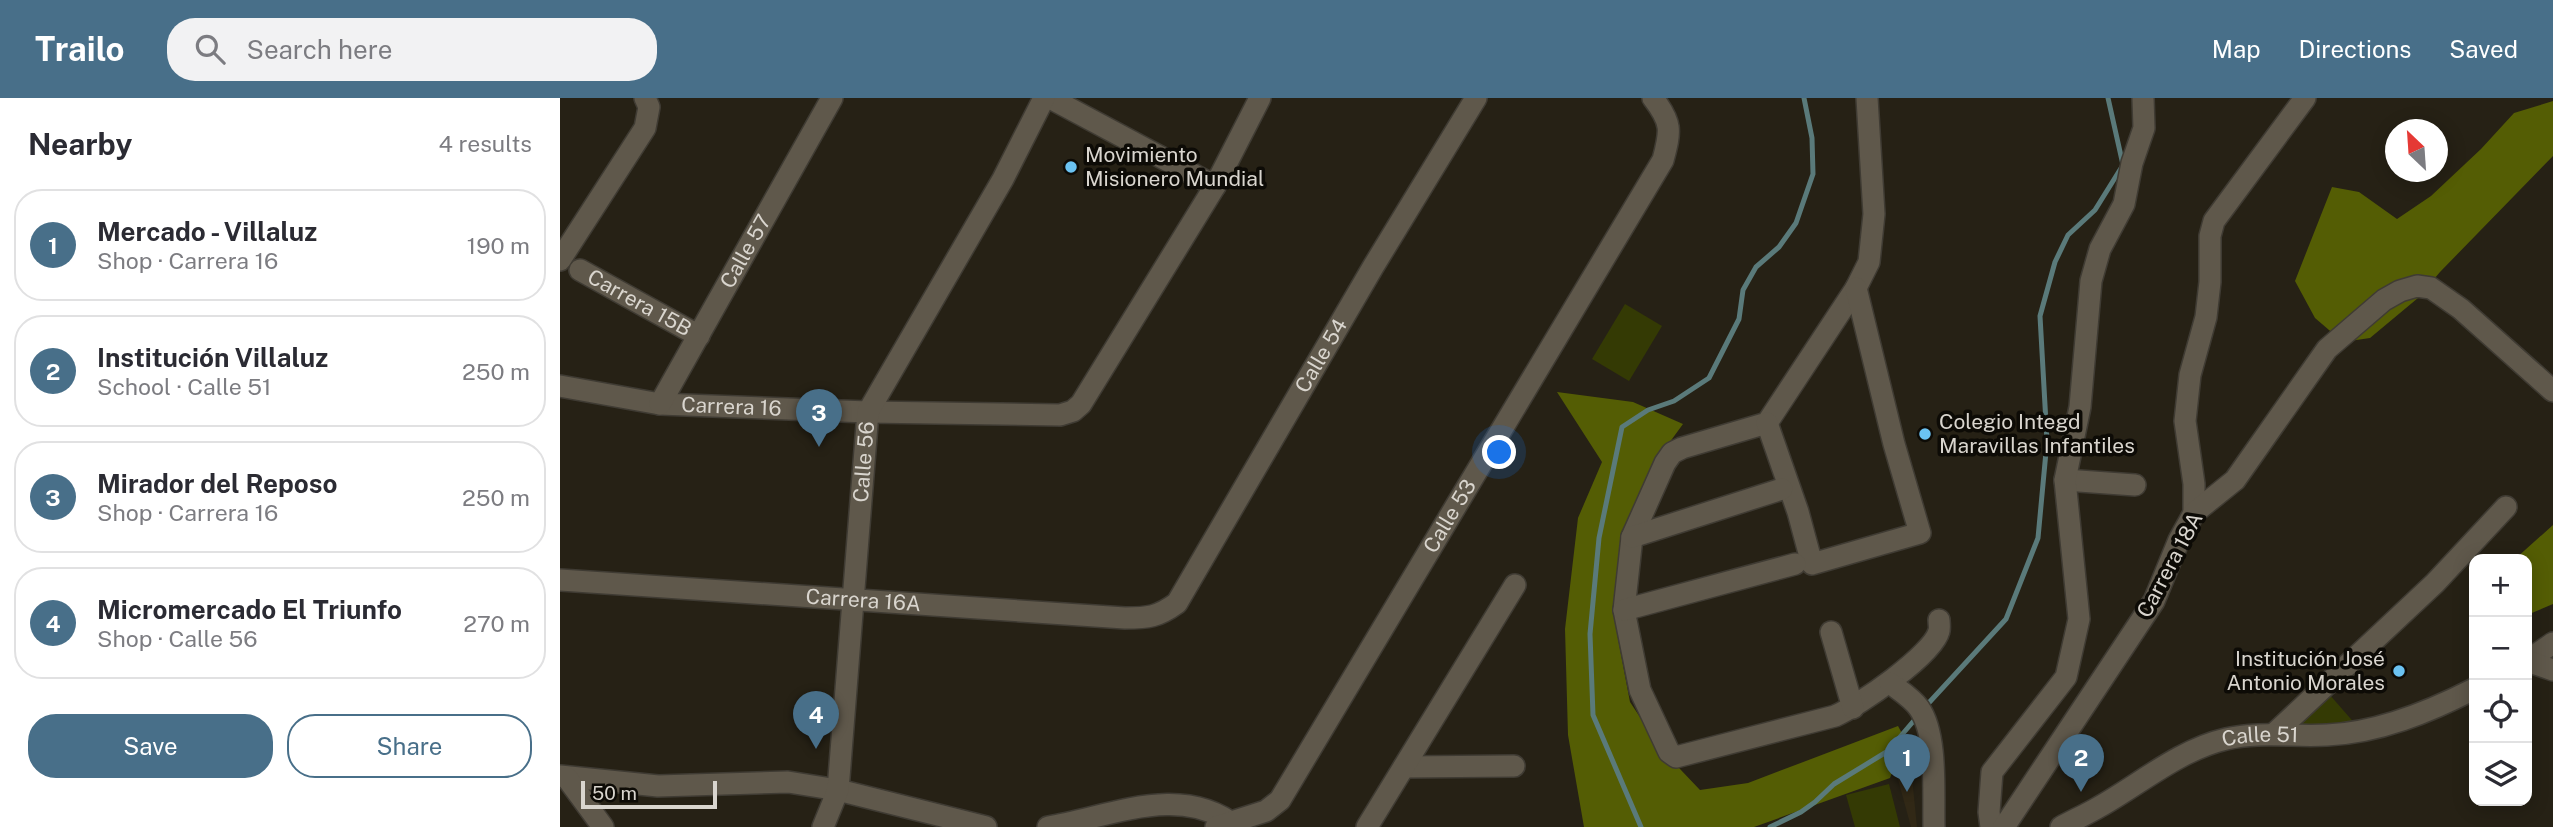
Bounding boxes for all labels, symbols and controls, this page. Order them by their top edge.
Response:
search box [167,18,657,81]
text: Trailo [35,30,125,68]
icon: search [191,30,229,68]
text: Search here [247,34,392,65]
text: Map [2212,35,2261,63]
text: Directions [2299,35,2411,63]
text: Saved [2449,35,2518,63]
north arrow [2385,119,2448,182]
text: Nearby [28,126,132,162]
text: 4 results [438,130,532,157]
place label: Movimiento Misionero Mundial [1085,142,1264,191]
marker: Movimiento Misionero Mundial [1063,159,1079,175]
street label: Calle 57 [715,210,776,293]
text: Mercado - Villaluz [97,216,317,247]
text: 1 [48,232,58,259]
text: 190 m [467,232,530,259]
text: Shop · Carrera 16 [97,247,278,274]
street label: Carrera 15B [583,264,696,341]
street label: Calle 54 [1290,314,1352,397]
text: Institución Villaluz [97,342,328,373]
text: 2 [46,358,60,385]
text: 250 m [462,358,530,385]
text: School · Calle 51 [97,373,271,400]
pin: 3 [796,389,842,447]
street label: Carrera 16 [681,392,782,421]
place label: Colegio Integd Maravillas Infantiles [1939,409,2135,458]
street label: Calle 56 [848,420,879,503]
marker: Colegio Integd Maravillas Infantiles [1917,426,1933,442]
your location [1482,435,1516,469]
text: Mirador del Reposo [97,468,337,499]
street label: Calle 53 [1418,475,1481,557]
text: 3 [45,484,61,511]
text: 250 m [462,484,530,511]
text: Shop · Carrera 16 [97,499,278,526]
street label: Carrera 18A [2131,508,2208,622]
map controls [2469,554,2532,806]
button: + [2469,554,2532,617]
street label: Carrera 16A [805,584,922,616]
text: Micromercado El Triunfo [97,594,402,625]
text: 4 [45,610,61,637]
text: 270 m [463,610,530,637]
button: − [2469,617,2532,680]
text: Shop · Calle 56 [97,625,257,652]
place label: Institución José Antonio Morales [2226,646,2385,695]
marker: Institución José Antonio Morales [2391,663,2407,679]
button: locate [2469,680,2532,743]
pin: 4 [793,691,839,749]
button: Save [28,714,273,778]
button: Share [287,714,532,778]
street label: Calle 51 [2219,722,2299,752]
pin: 1 [1884,734,1930,792]
pin: 2 [2058,734,2104,792]
button: layers [2469,743,2532,806]
scale bar [581,778,718,810]
text: 50 m [592,782,637,804]

